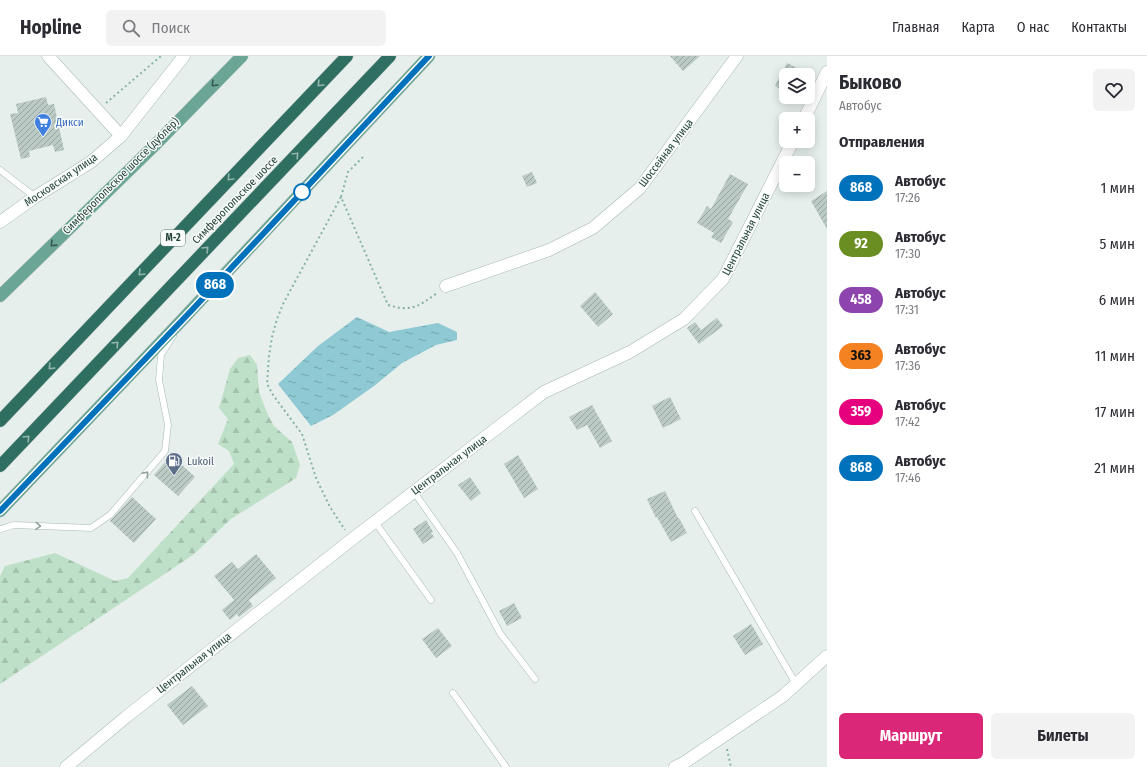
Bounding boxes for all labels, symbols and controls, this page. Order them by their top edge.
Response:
search box [106,10,386,46]
text: Hopline [20,16,82,39]
icon: search [120,17,142,39]
text: Поиск [152,19,190,37]
text: Главная [892,19,939,36]
text: Карта [961,19,995,36]
text: О нас [1017,19,1049,36]
text: Контакты [1071,19,1127,36]
map controls [779,68,815,192]
button: layers [779,68,815,104]
button: heart [1093,69,1135,111]
text: Быково [839,71,902,94]
one-way arrow [211,79,219,87]
one-way arrow [317,79,325,87]
text: Автобус [839,98,882,113]
supermarket icon: Дикси [33,112,53,137]
button: + [779,112,815,148]
street label: Симферопольское шоссе (дублёр) [60,115,182,237]
place label: Дикси [55,116,84,129]
street label: Шоссейная улица [636,116,696,190]
text: Отправления [839,133,925,151]
street label: Московская улица [22,151,100,209]
one-way arrow [291,152,298,160]
street label: Симферопольское шоссе [190,153,280,247]
button: − [779,156,815,192]
text: Автобус [895,172,946,190]
one-way arrow [228,174,235,181]
text: 868 [850,179,872,196]
text: 1 мин [1100,179,1135,197]
unlabelled marker [293,183,311,201]
street label: Центральная улица [720,190,772,278]
text: 17:26 [895,190,920,205]
text: Автобус [895,228,946,246]
road number: М-2 [161,230,185,246]
text: 92 [854,235,868,252]
text: 5 мин [1099,235,1135,253]
one-way arrow [50,240,57,247]
one-way arrow [201,246,209,254]
text: 17:30 [895,246,921,261]
one-way arrow [138,268,145,276]
line badge: 868 [192,272,238,298]
text: 868 [204,276,226,293]
text: Автобус [895,284,946,302]
text: 458 [850,291,872,308]
text: 6 мин [1099,291,1135,309]
text: 17:31 [895,302,919,317]
text: Автобус [895,340,946,358]
one-way arrow [112,341,119,349]
text: 363 [851,347,871,364]
text: 11 мин [1095,347,1135,365]
text: 17:36 [895,358,921,373]
one-way arrow [48,362,56,370]
text: Автобус [895,396,946,414]
text: 359 [851,403,871,420]
text: 17 мин [1094,403,1135,421]
text: 17:42 [895,414,920,429]
street label: Центральная улица [409,432,489,498]
one-way arrow [22,435,30,443]
fuel station icon: Lukoil [164,451,184,476]
text: Автобус [895,452,946,470]
place label: Lukoil [187,455,214,468]
text: 868 [850,459,872,476]
text: 21 мин [1094,459,1135,477]
text: 17:46 [895,470,921,485]
one-way arrow [141,471,148,478]
one-way arrow [35,521,41,530]
street label: Центральная улица [154,630,234,696]
button: Маршрут [839,713,983,759]
button: Билеты [991,713,1135,759]

